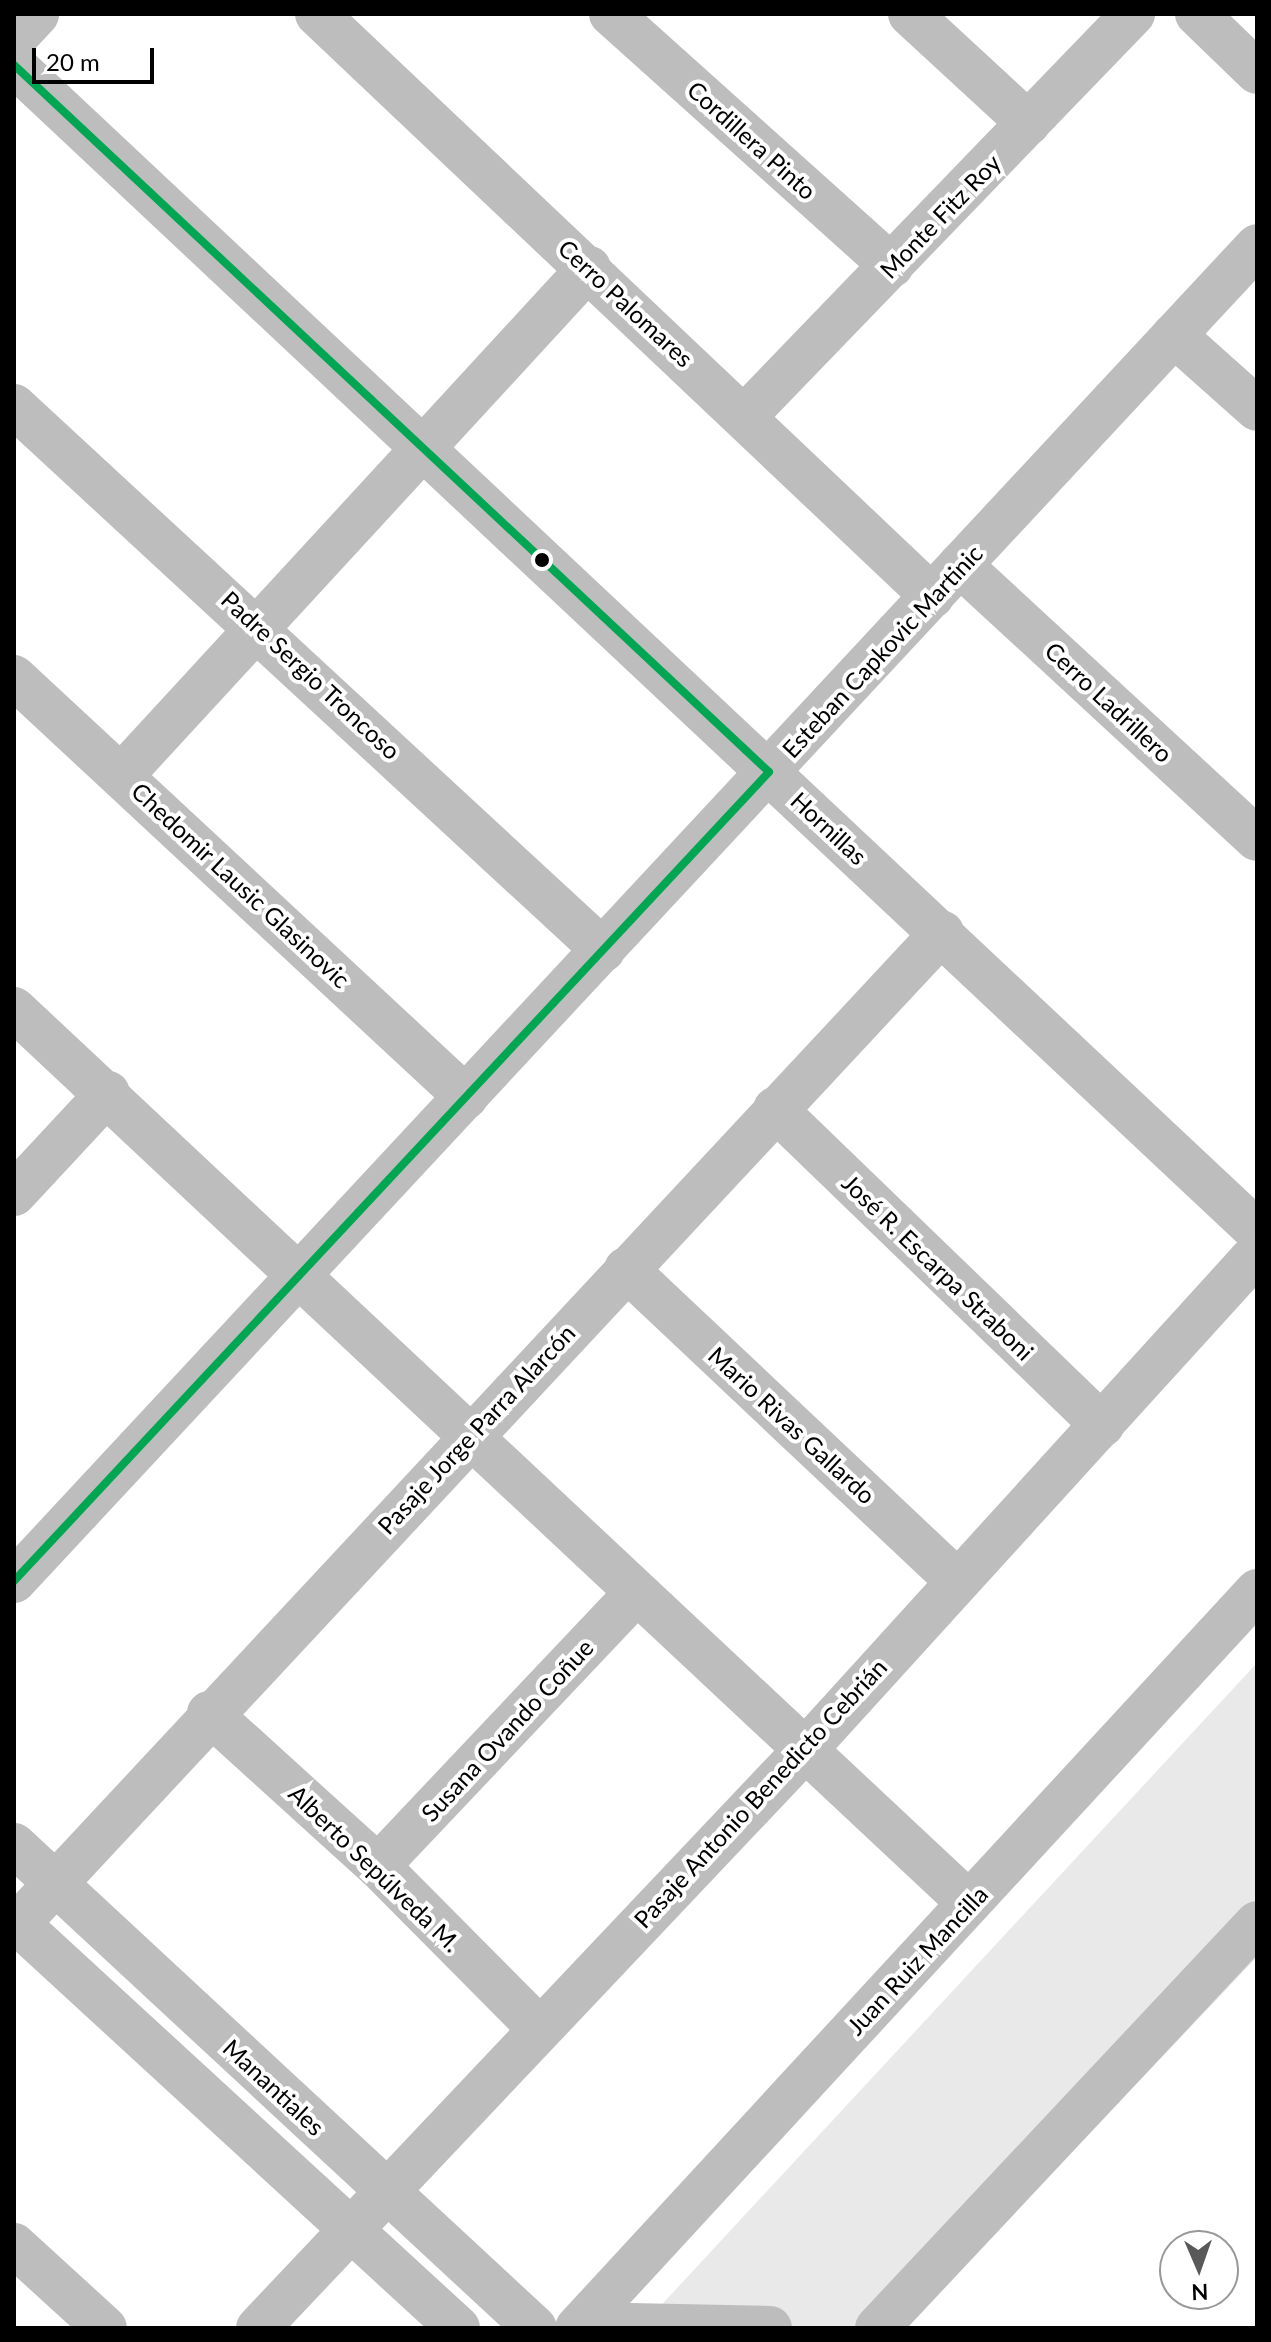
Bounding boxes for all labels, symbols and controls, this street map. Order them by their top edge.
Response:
scale bar [36,32,158,82]
text: 20 m [46,47,100,76]
street label: Cordillera Pinto [682,75,822,205]
street label: Monte Fitz Roy [874,148,1006,284]
street label: Cerro Palomares [553,233,699,373]
street label: Esteban Capkovic Martinic [776,539,988,763]
unlabelled marker [534,552,550,568]
street label: Padre Sergio Troncoso [216,585,406,765]
street label: Cerro Ladrillero [1039,636,1179,768]
street label: Chedomir Lausic Glasinovic [126,776,356,994]
street label: Hornillas [785,786,873,870]
street label: José R. Escarpa Straboni [836,1168,1040,1366]
street label: Pasaje Jorge Parra Alarcón [371,1318,581,1540]
street label: Mario Rivas Gallardo [703,1340,881,1510]
street label: Susana Ovando Coñue [415,1633,599,1827]
street label: Pasaje Antonio Benedicto Cebrián [627,1652,893,1934]
street label: Alberto Sepúlveda M. [283,1779,467,1957]
street label: Juan Ruiz Mancilla [841,1880,993,2040]
street label: Manantiales [217,2033,331,2141]
north arrow [1159,2230,1239,2310]
text: N [1191,2279,1209,2306]

